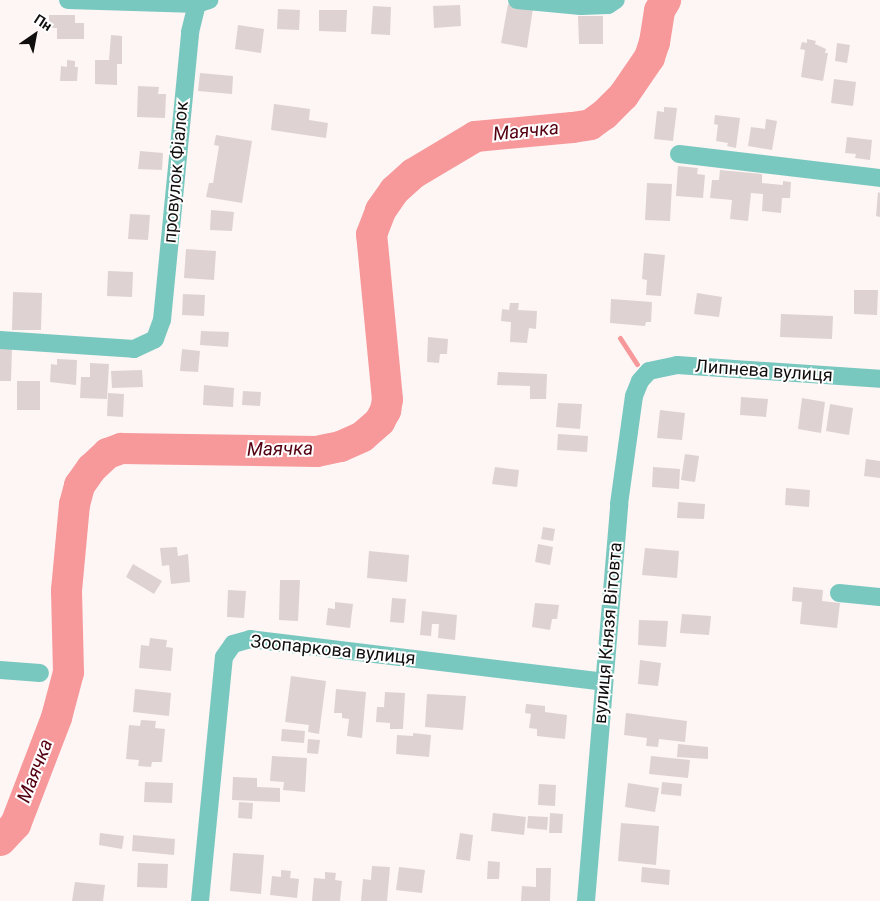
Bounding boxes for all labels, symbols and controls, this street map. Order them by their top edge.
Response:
north arrow [10,10,60,60]
text: Пн [31,11,55,34]
street label: провулок Фіалок [159,100,193,244]
water label: Маячка [492,116,560,146]
street label: Липнева вулиця [695,355,833,387]
water label: Маячка [247,437,313,461]
street label: вулиця Князя Вітовта [589,541,627,725]
street label: Зоопаркова вулиця [249,631,417,669]
water label: Маячка [12,736,58,806]

